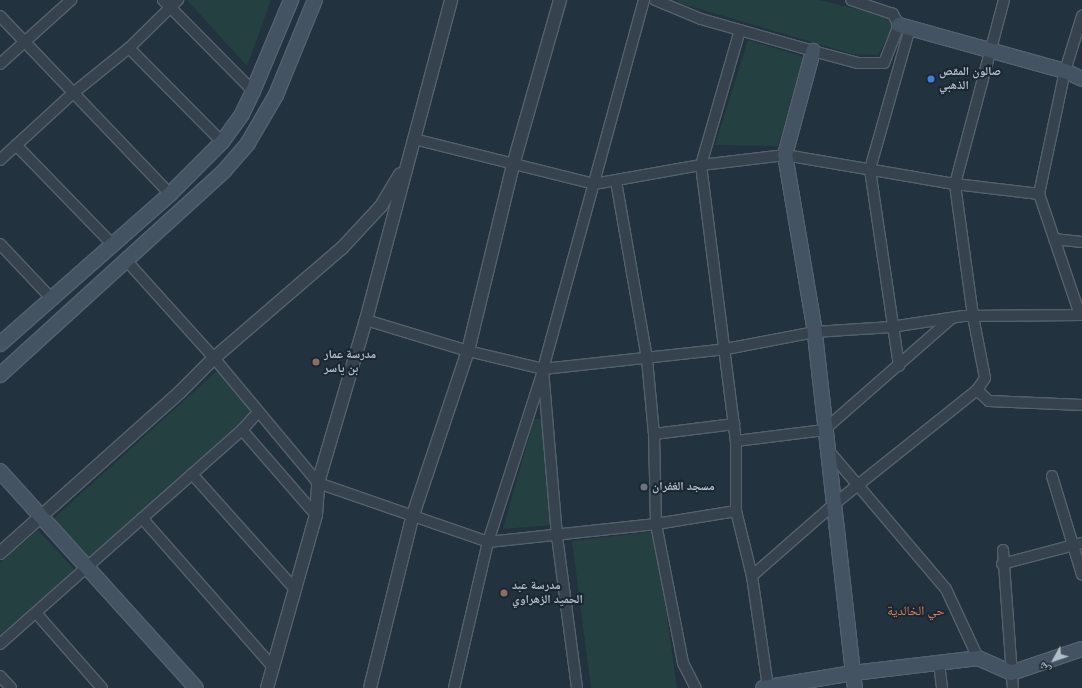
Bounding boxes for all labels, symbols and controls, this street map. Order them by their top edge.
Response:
place label: صالون المقص الذهبي [939,65,1001,93]
marker: صالون المقص الذهبي [926,74,936,84]
place label: مدرسة عمار بن ياسر [324,348,376,376]
marker: مدرسة عمار بن ياسر [311,357,321,367]
place label: مسجد الغفران [652,480,715,494]
marker: مسجد الغفران [639,482,649,492]
place label: مدرسة عبد الحميد الزهراوي [512,579,583,607]
marker: مدرسة عبد الحميد الزهراوي [499,588,509,598]
district label: حي الخالدية [887,603,945,619]
north arrow [1034,640,1074,680]
text: ش [1036,659,1053,677]

